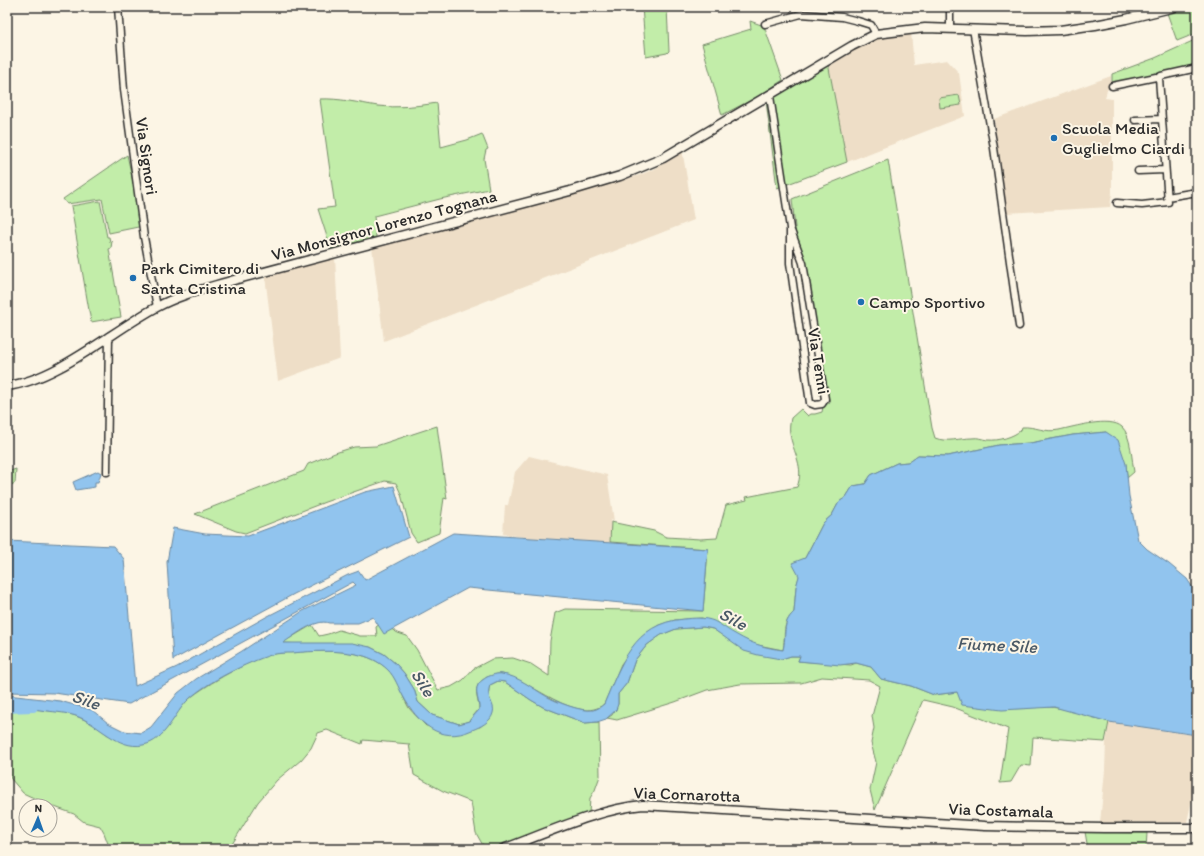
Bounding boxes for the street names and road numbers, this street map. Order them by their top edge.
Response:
street label: Via Signori [132,116,162,196]
street label: Via Monsignor Lorenzo Tognana [269,185,499,265]
street label: Via Tenni [804,326,834,396]
street label: Via Cornarotta [633,782,741,806]
street label: Via Costamala [948,798,1054,822]

